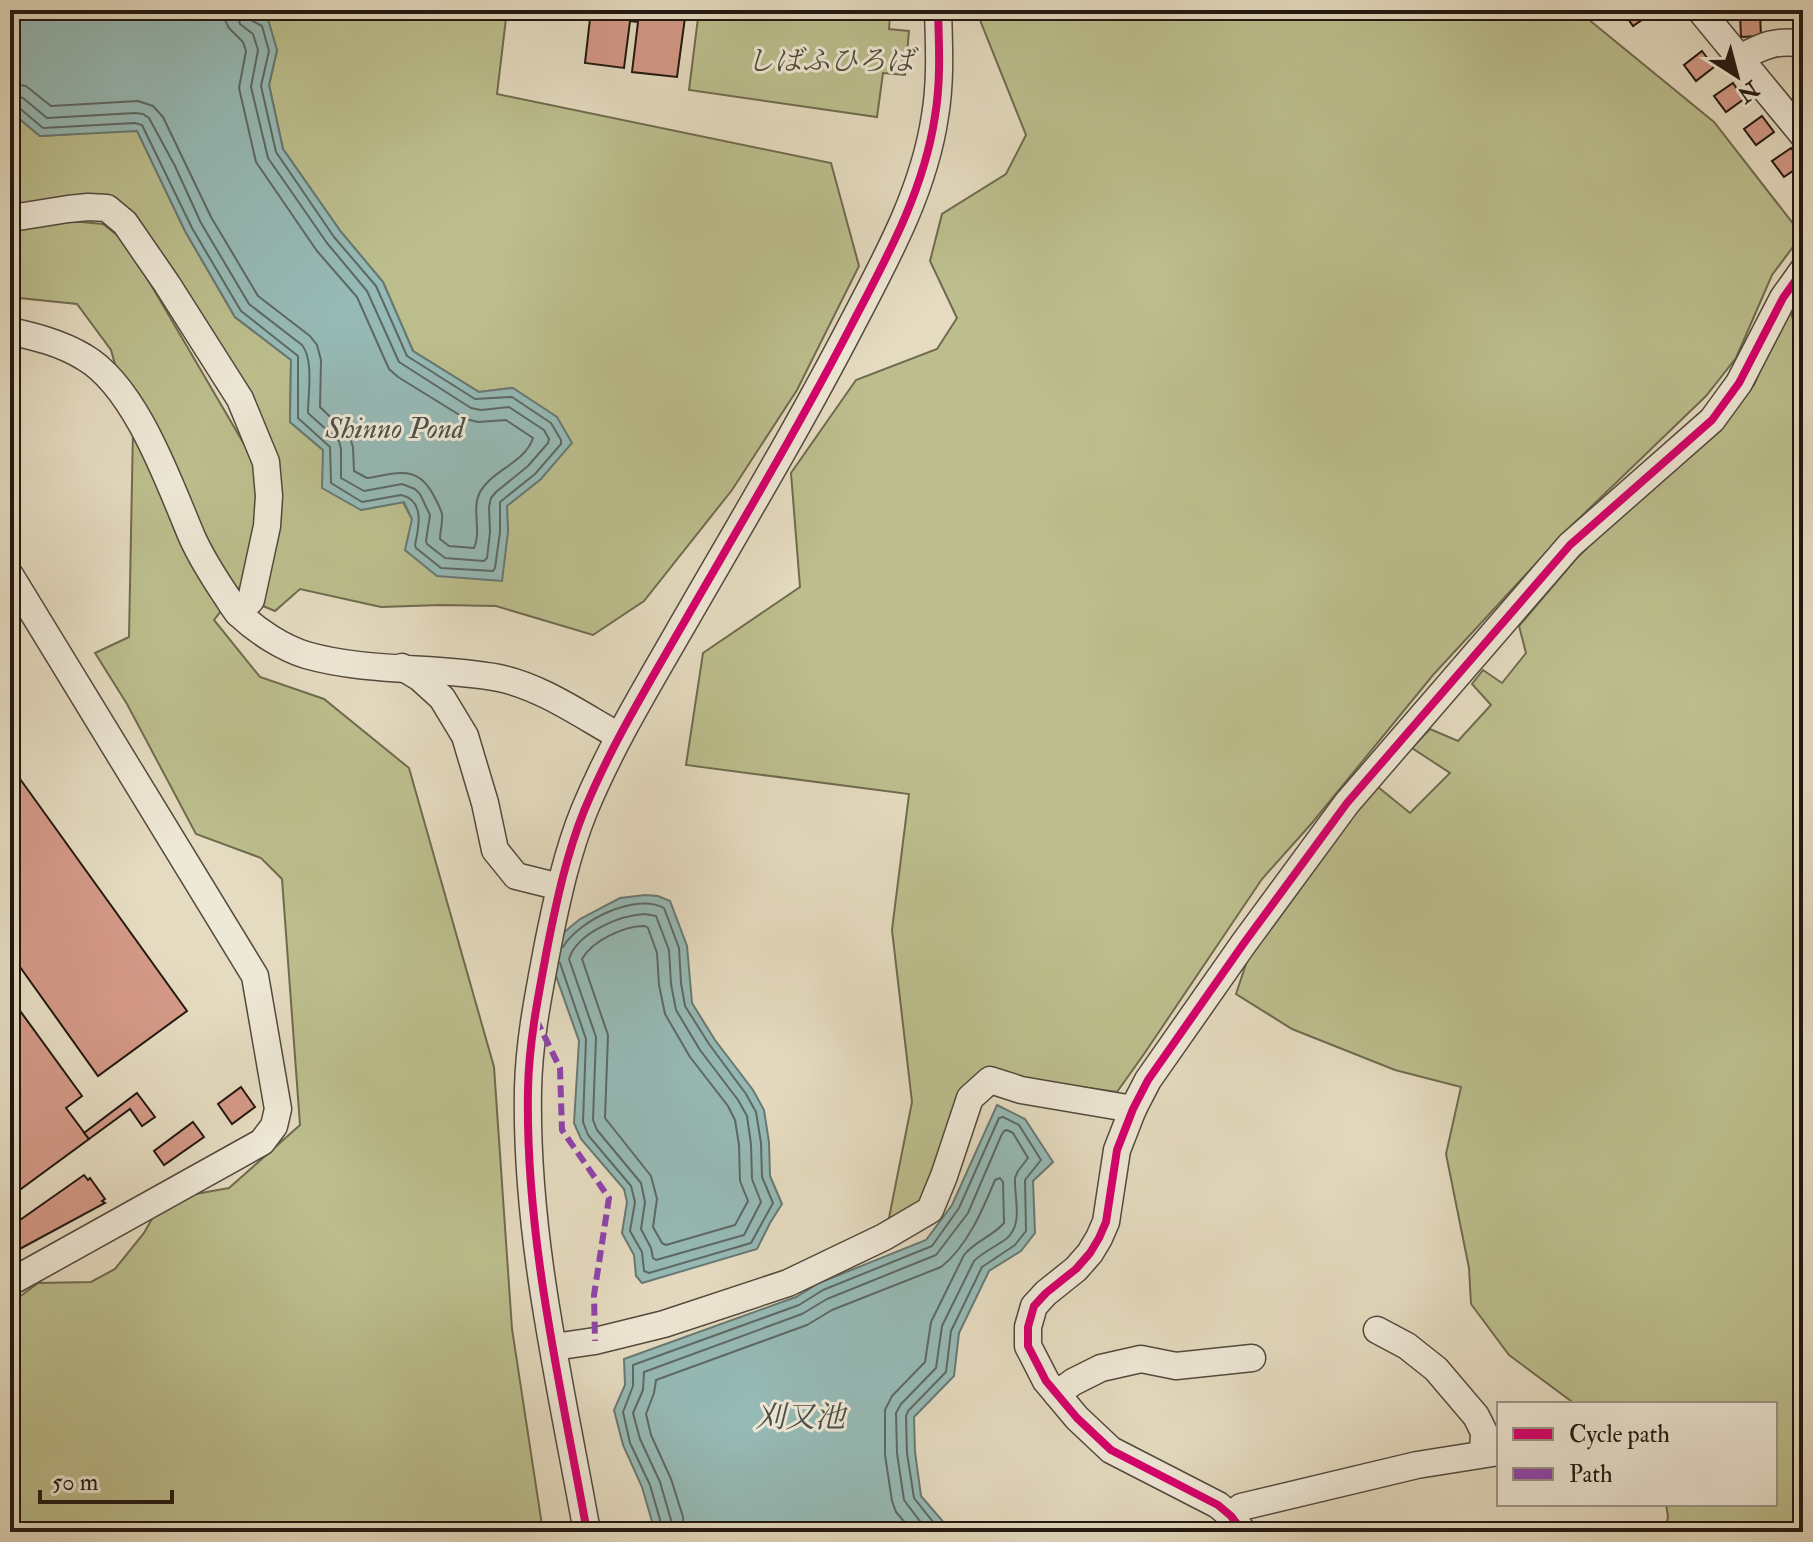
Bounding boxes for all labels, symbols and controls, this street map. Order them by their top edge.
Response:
north arrow [1697,36,1777,116]
park label: しばふひろば [746,44,919,79]
text: N [1732,74,1765,109]
water label: Shinno Pond [325,410,467,447]
water label: 刈又池 [755,1399,848,1436]
legend [1497,1402,1777,1506]
text: Cycle path [1569,1419,1670,1450]
scale bar [40,1454,172,1504]
text: Path [1569,1459,1613,1490]
text: 50 m [52,1467,99,1498]

